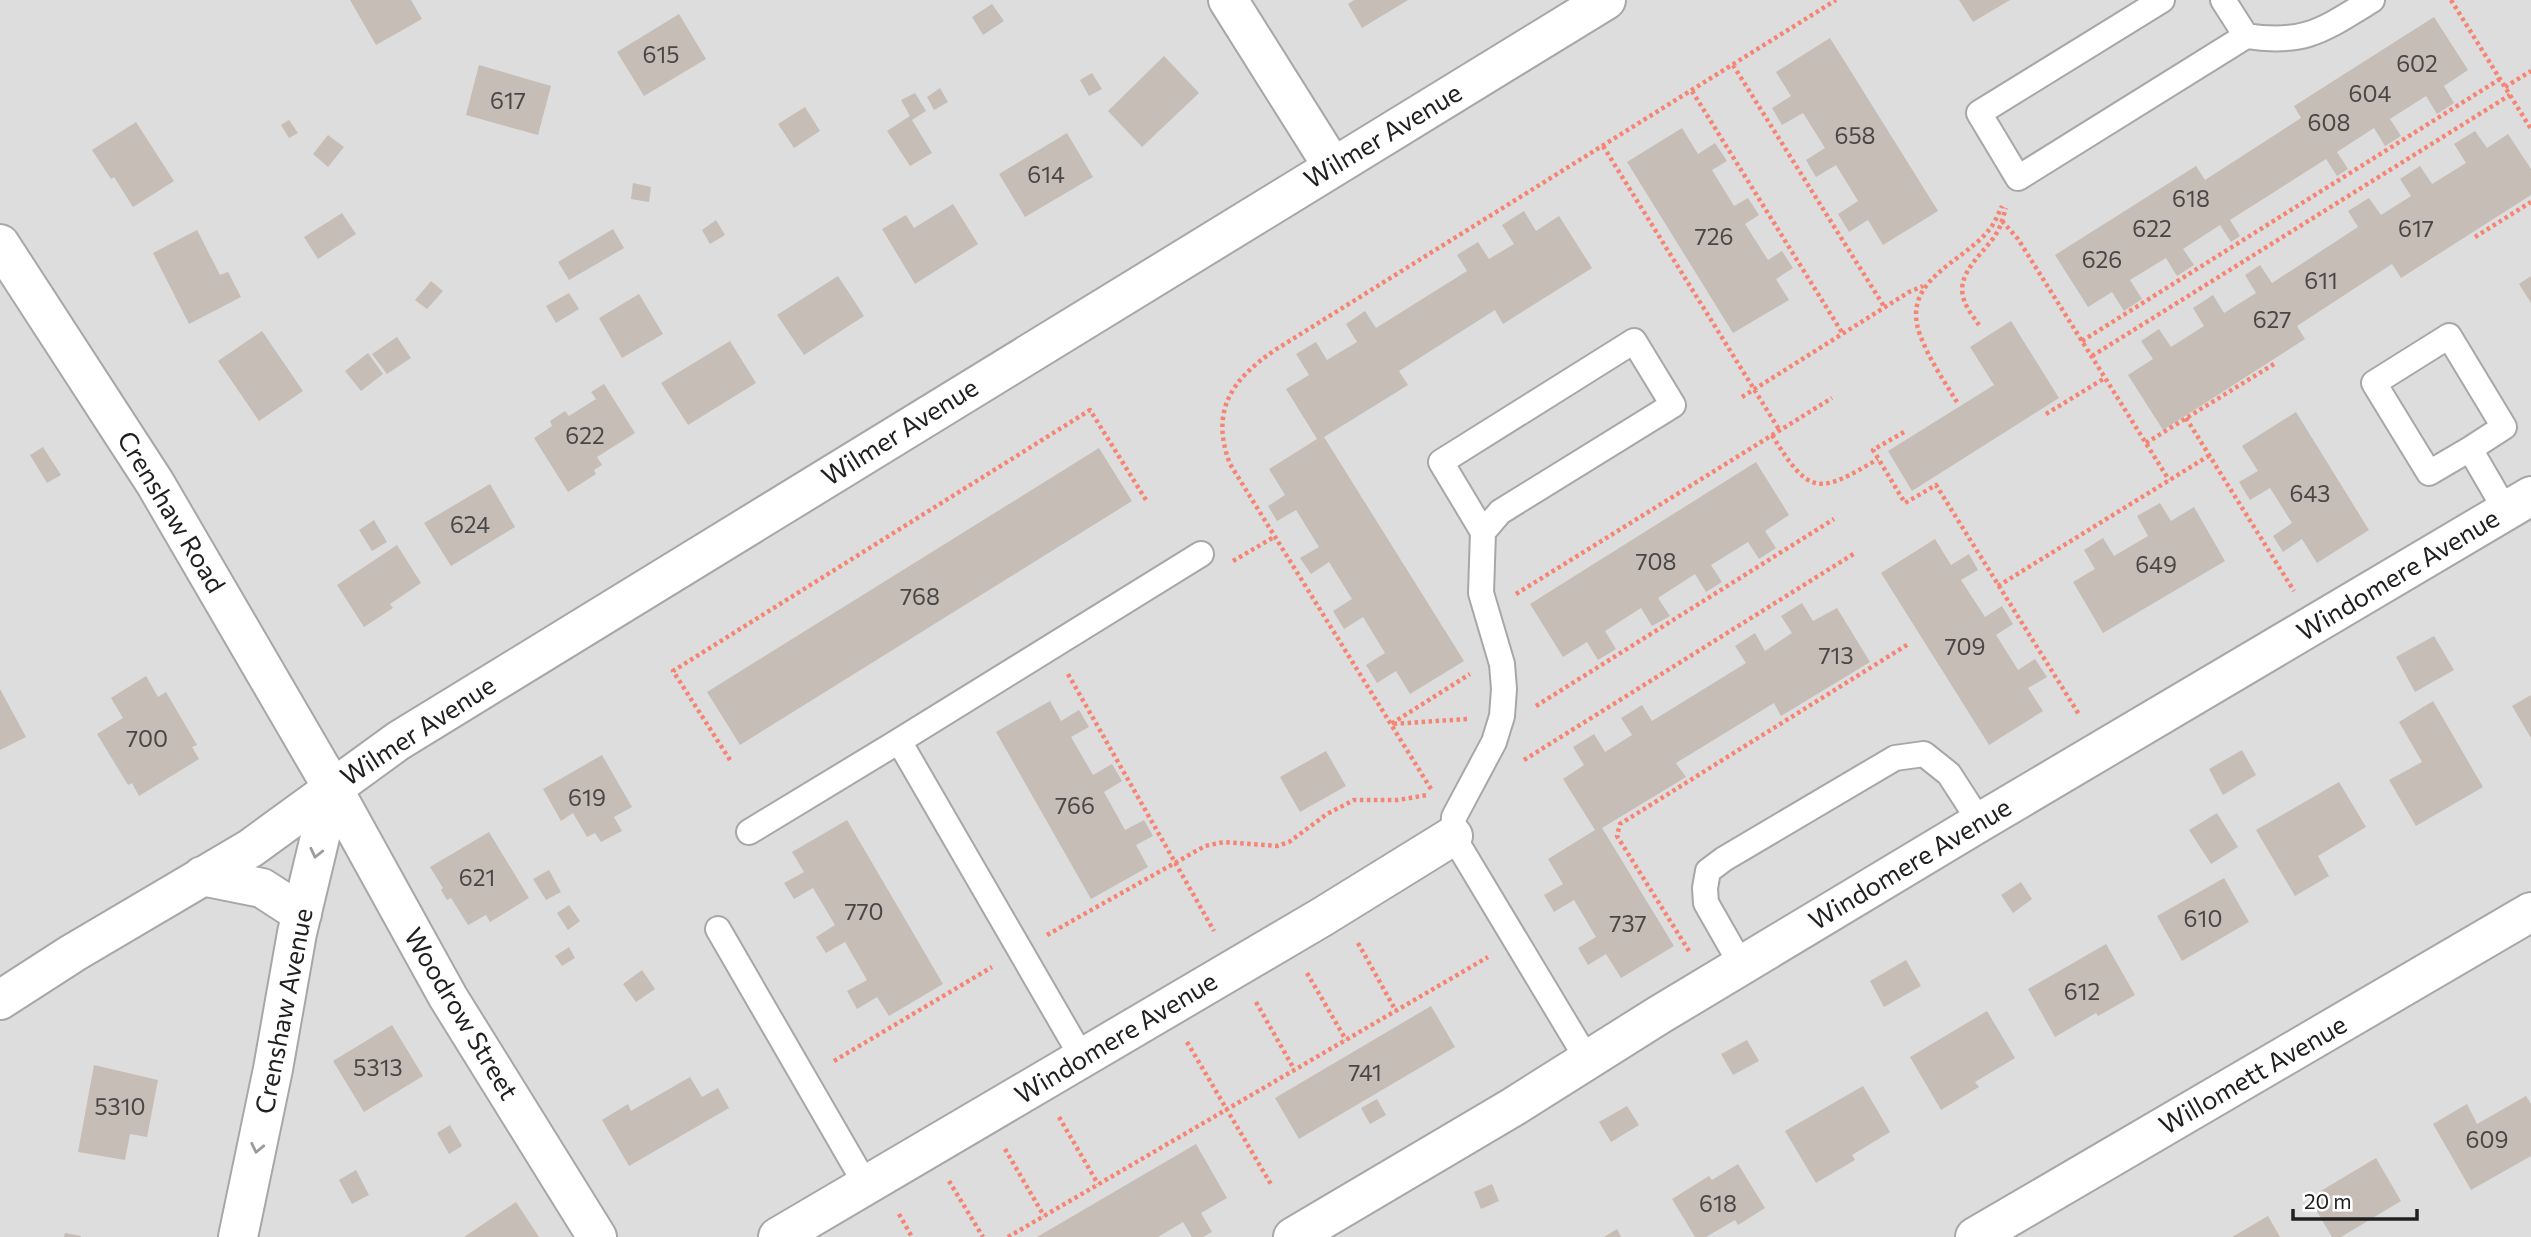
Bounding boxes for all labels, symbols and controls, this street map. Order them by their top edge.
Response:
house number: 615 [642,40,680,68]
house number: 602 [2396,49,2438,77]
street label: Wilmer Avenue [1298,76,1467,194]
house number: 604 [2349,79,2392,107]
house number: 617 [490,86,526,114]
house number: 608 [2308,108,2350,136]
house number: 658 [1834,121,1876,149]
house number: 614 [1027,160,1065,188]
house number: 618 [2172,184,2210,212]
house number: 622 [2132,214,2172,242]
house number: 617 [2398,214,2434,242]
house number: 726 [1695,222,1733,250]
house number: 626 [2082,245,2122,273]
house number: 611 [2304,266,2338,294]
house number: 627 [2253,305,2291,333]
street label: Wilmer Avenue [815,370,983,491]
house number: 622 [565,421,605,449]
street label: Crenshaw Road [112,425,233,598]
house number: 643 [2290,479,2330,507]
street label: Windomere Avenue [2291,501,2504,646]
house number: 624 [450,510,490,538]
house number: 708 [1635,547,1677,575]
house number: 649 [2135,550,2177,578]
house number: 768 [900,582,940,610]
house number: 709 [1944,632,1986,660]
house number: 713 [1818,641,1854,669]
street label: Wilmer Avenue [334,668,500,791]
house number: 700 [126,724,168,752]
house number: 619 [568,783,606,811]
street label: Windomere Avenue [1803,790,2016,935]
house number: 766 [1055,791,1095,819]
one-way arrow [310,847,325,859]
house number: 621 [459,863,495,891]
house number: 770 [844,897,884,925]
house number: 610 [2184,904,2222,932]
street label: Crenshaw Avenue [247,905,318,1116]
house number: 737 [1609,909,1647,937]
street label: Woodrow Street [399,922,526,1105]
street label: Windomere Avenue [1009,964,1222,1109]
house number: 612 [2064,977,2100,1005]
street label: Willomett Avenue [2153,1007,2351,1140]
house number: 5313 [353,1053,403,1081]
house number: 741 [1348,1058,1382,1086]
house number: 5310 [94,1092,146,1120]
house number: 609 [2466,1125,2508,1153]
one-way arrow [250,1142,265,1154]
scale bar [2293,1178,2417,1222]
text: 20 m [2304,1188,2352,1213]
house number: 618 [1699,1189,1737,1217]

